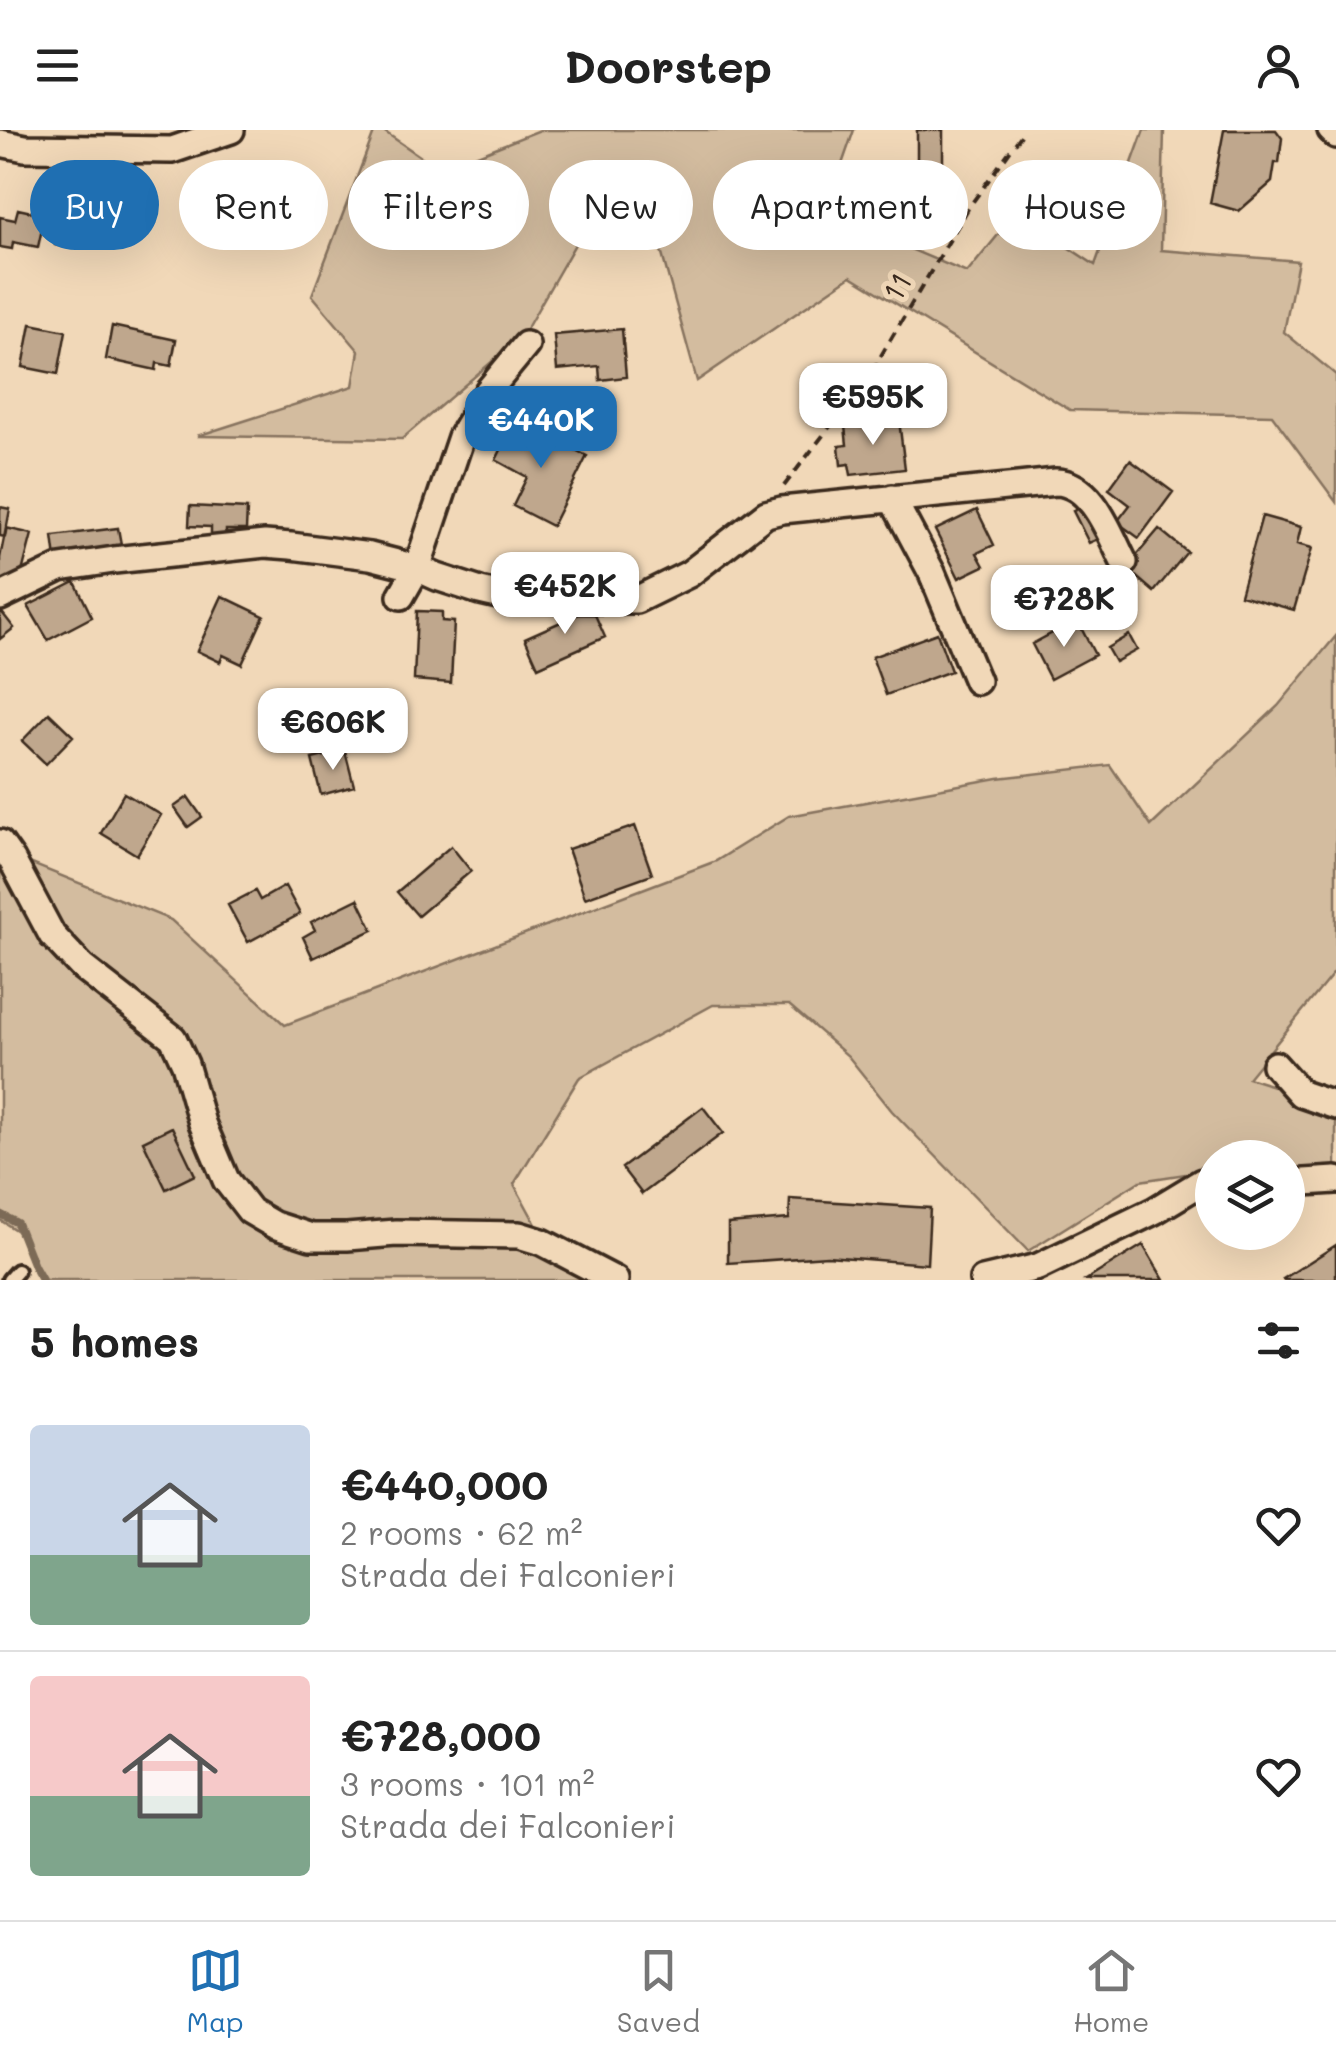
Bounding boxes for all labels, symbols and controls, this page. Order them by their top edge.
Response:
text: Doorstep [564,36,772,94]
icon: menu [30,38,85,93]
icon: person [1251,38,1306,93]
chip: Buy [30,160,159,250]
chip: Rent [179,160,328,250]
chip: Filters [348,160,529,250]
chip: New [549,160,693,250]
chip: Apartment [713,160,968,250]
chip: House [988,160,1162,250]
street label: 11 [872,264,920,308]
pin: €595K [803,363,943,448]
text: €595K [821,374,925,416]
pin: €440K [471,386,611,471]
text: €440K [487,397,595,439]
pin: €452K [495,552,635,637]
text: €452K [513,563,617,605]
pin: €728K [994,565,1134,650]
text: €728K [1013,576,1115,618]
pin: €606K [263,688,403,773]
text: €606K [280,699,386,741]
map controls [1195,1140,1305,1250]
button: layers [1195,1140,1305,1250]
text: 5 homes [30,1313,199,1368]
icon: filters [1251,1313,1306,1368]
text: €440,000 [340,1456,548,1511]
icon: home [110,1465,230,1585]
icon: heart [1251,1498,1306,1553]
text: 2 rooms · 62 m² [340,1511,583,1553]
text: Strada dei Falconieri [340,1553,676,1595]
text: €728,000 [340,1707,541,1762]
icon: home [110,1716,230,1836]
icon: heart [1251,1749,1306,1804]
text: 3 rooms · 101 m² [340,1762,595,1804]
text: Strada dei Falconieri [340,1804,676,1846]
tab: Map [187,1943,244,2039]
tab: Saved [617,1943,700,2039]
tab: Home [1073,1943,1149,2039]

